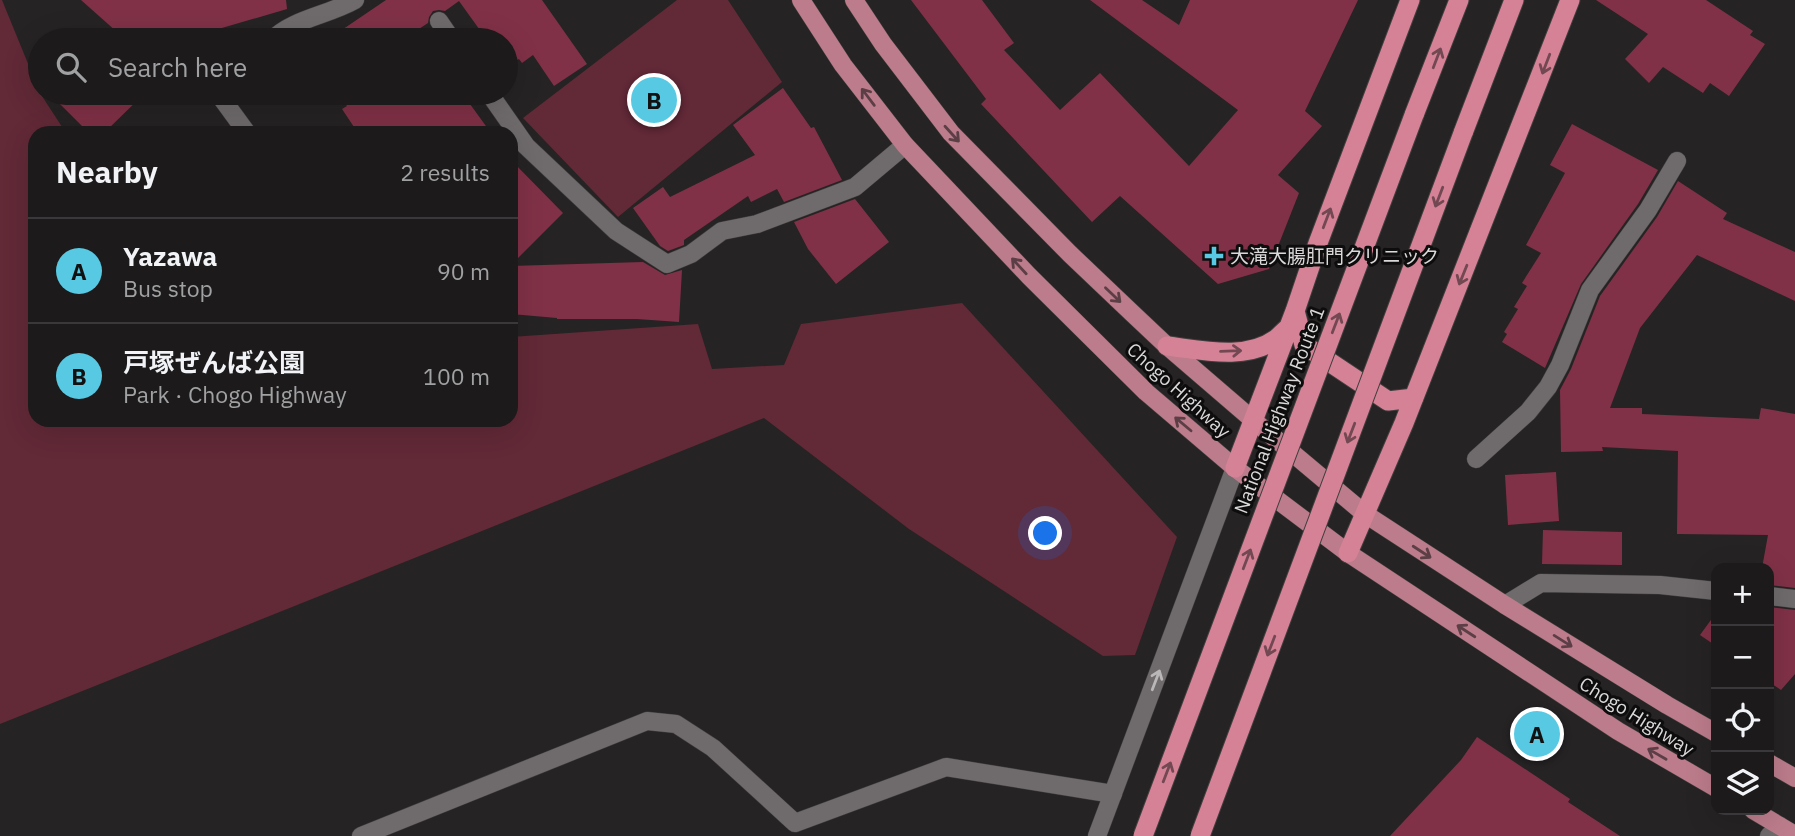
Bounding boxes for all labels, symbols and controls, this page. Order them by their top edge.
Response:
search box [28,28,518,105]
one-way arrow [1431,47,1444,69]
icon: search [52,48,90,86]
text: Search here [108,50,247,84]
one-way arrow [1539,52,1552,74]
pin: B [631,74,677,126]
one-way arrow [860,88,875,107]
one-way arrow [944,125,961,142]
text: Nearby [56,152,158,191]
text: 2 results [400,157,490,187]
one-way arrow [1432,186,1444,208]
one-way arrow [1322,207,1335,229]
text: Yazawa [123,239,217,273]
place label: 大滝大腸肛門クリニック [1230,244,1439,268]
marker: 大滝大腸肛門クリニック [1204,246,1224,266]
text: A [71,256,87,286]
text: 90 m [437,256,490,286]
one-way arrow [1011,258,1028,275]
one-way arrow [1455,264,1468,286]
text: Bus stop [123,273,213,303]
one-way arrow [1104,286,1121,303]
street label: National Highway Route 1 [1228,303,1330,517]
one-way arrow [1331,313,1343,335]
street label: Chogo Highway [1122,337,1236,443]
text: 戸塚ぜんば公園 [123,345,305,379]
one-way arrow [1220,345,1243,358]
text: B [71,361,87,391]
text: 100 m [423,361,490,391]
text: Park · Chogo Highway [123,379,347,409]
one-way arrow [1175,416,1193,432]
one-way arrow [1343,422,1356,444]
your location [1028,516,1062,550]
one-way arrow [1412,544,1431,559]
one-way arrow [1242,549,1255,571]
map controls [1711,563,1774,815]
button: + [1711,563,1774,626]
one-way arrow [1456,624,1476,638]
button: − [1711,626,1774,689]
one-way arrow [1553,634,1572,649]
one-way arrow [1264,635,1276,657]
one-way arrow [1150,670,1163,692]
street label: Chogo Highway [1575,671,1699,761]
button: locate [1711,689,1774,752]
pin: A [1514,708,1560,760]
one-way arrow [1648,747,1668,761]
button: layers [1711,752,1774,815]
one-way arrow [1162,762,1174,784]

